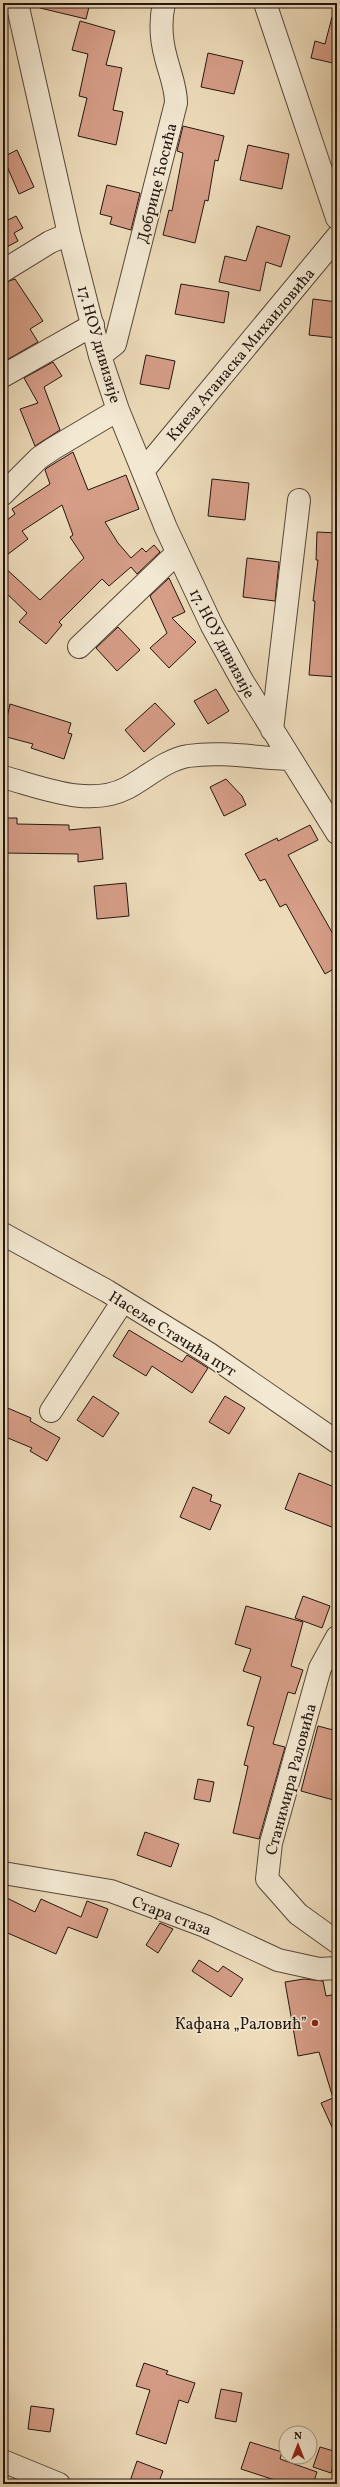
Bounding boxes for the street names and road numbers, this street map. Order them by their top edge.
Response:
street label: Добрице Ћосића [132,121,184,246]
street label: Кнеза Атанаска Михаиловића [162,264,321,447]
street label: 17. НОУ дивизије [71,283,125,406]
street label: 17. НОУ дивизије [183,585,259,703]
street label: Насеље Стачића пут [104,1286,240,1383]
street label: Станимира Раловића [261,1701,323,1858]
street label: Стара стаза [128,1892,214,1942]

